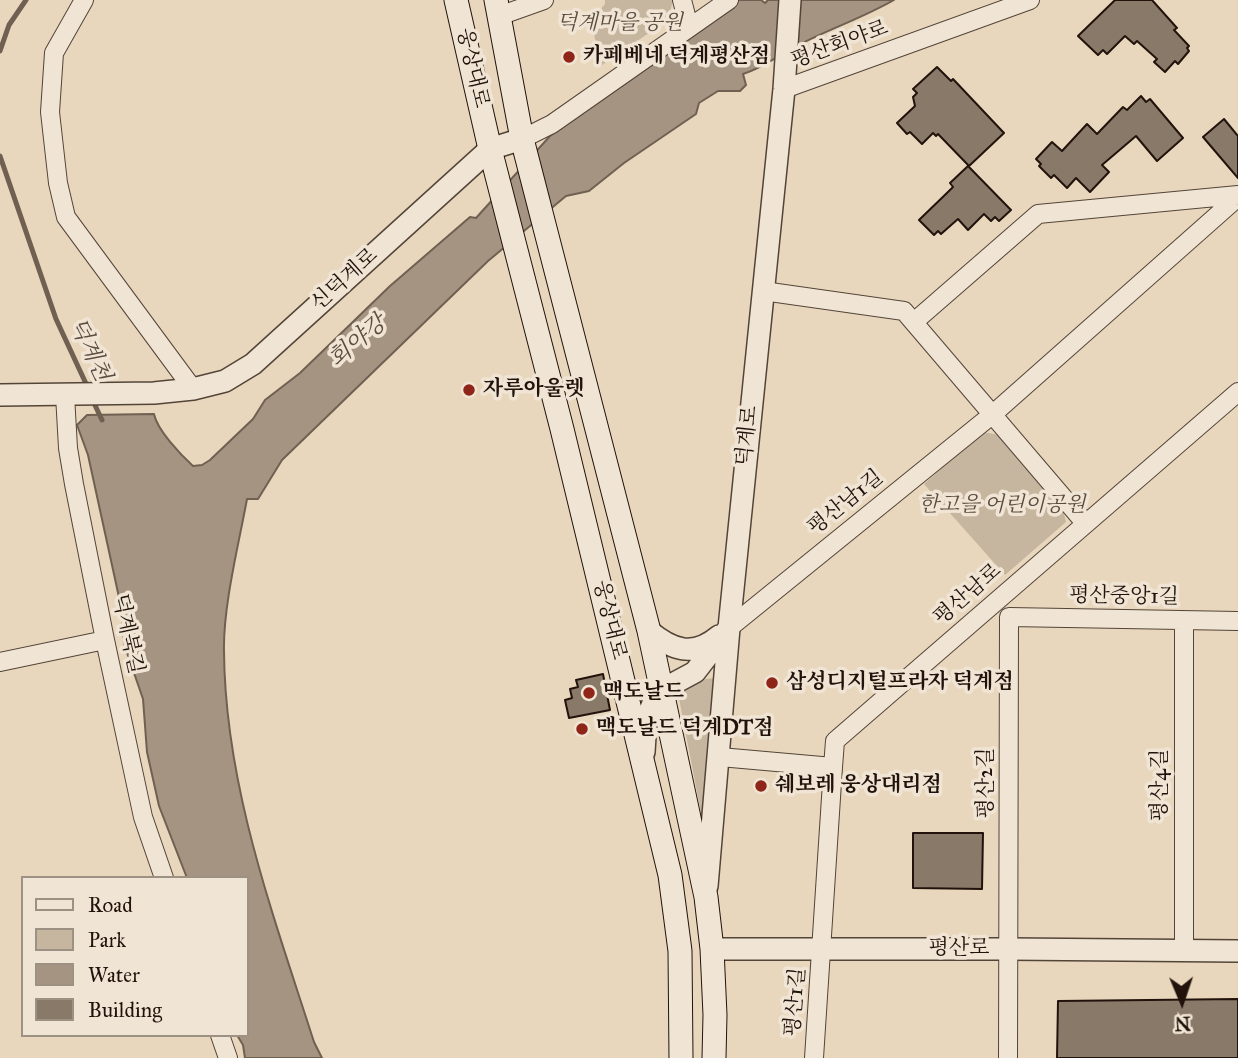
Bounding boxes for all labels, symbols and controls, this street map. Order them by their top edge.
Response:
park label: 덕계마을 공원 [557,11,683,37]
street label: 평산회야로 [788,16,892,74]
street label: 웅상대로 [451,26,493,110]
place label: 카페베네 덕계평산점 [583,44,770,70]
marker: 카페베네 덕계평산점 [561,49,577,65]
street label: 신덕계로 [306,243,384,317]
water label: 회야강 [324,310,392,374]
water label: 덕계천 [62,314,116,386]
place label: 자루아울렛 [483,377,584,403]
marker: 자루아울렛 [461,382,477,398]
street label: 덕계로 [732,404,764,468]
street label: 평산남1길 [803,465,889,541]
park label: 한고을 어린이공원 [919,493,1085,519]
street label: 평산남로 [929,559,1007,631]
street label: 웅상대로 [587,578,631,662]
street label: 평산중앙1길 [1069,583,1179,611]
street label: 덕계북길 [106,592,148,676]
place label: 삼성디지털프라자 덕계점 [786,670,1014,696]
marker: 삼성디지털프라자 덕계점 [764,675,780,691]
place label: 맥도날드 [603,680,684,706]
marker: 맥도날드 [581,685,597,701]
place label: 맥도날드 덕계DT점 [596,716,773,742]
marker: 맥도날드 덕계DT점 [574,721,590,737]
street label: 평산2길 [974,747,1000,819]
street label: 평산4길 [1148,749,1174,821]
place label: 쉐보레 웅상대리점 [775,773,942,799]
marker: 쉐보레 웅상대리점 [753,778,769,794]
legend [21,876,248,1037]
text: Road [88,892,133,918]
text: Park [88,927,126,953]
street label: 평산로 [929,936,989,962]
text: Water [88,962,140,988]
street label: 평산1길 [780,966,812,1038]
north arrow [1147,967,1217,1037]
text: Building [88,997,162,1023]
text: N [1174,1012,1191,1035]

